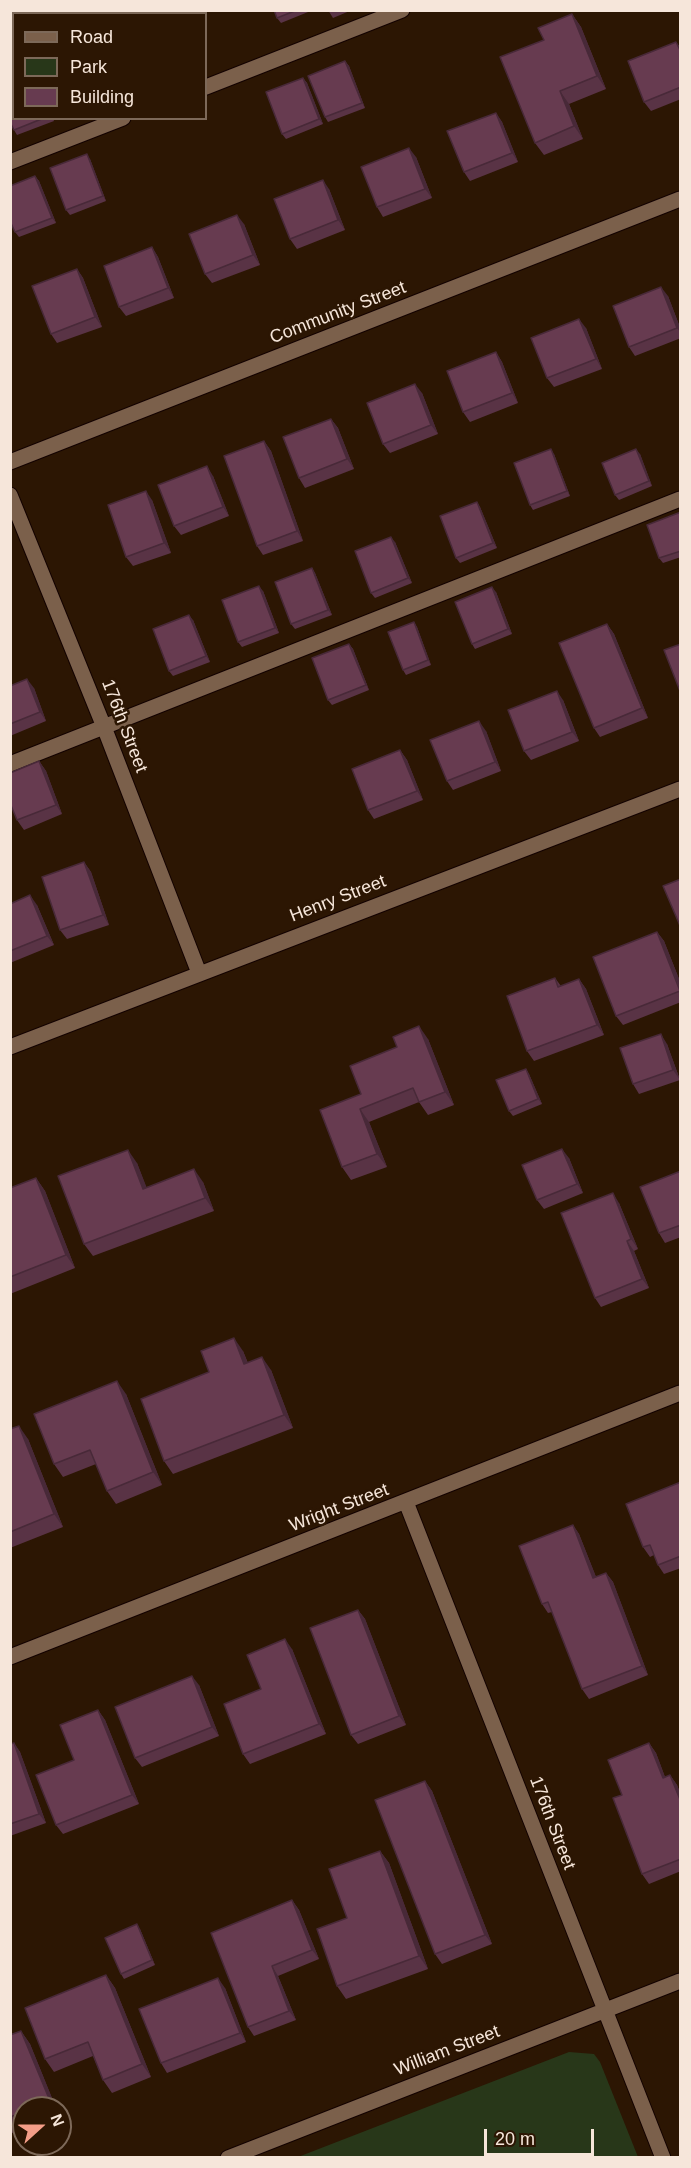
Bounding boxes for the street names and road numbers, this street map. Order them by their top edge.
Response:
street label: Community Street [267,277,409,349]
street label: 176th Street [96,676,152,776]
street label: Henry Street [287,871,389,927]
street label: Wright Street [286,1479,392,1537]
street label: 176th Street [524,1773,580,1873]
street label: William Street [391,2021,503,2081]

